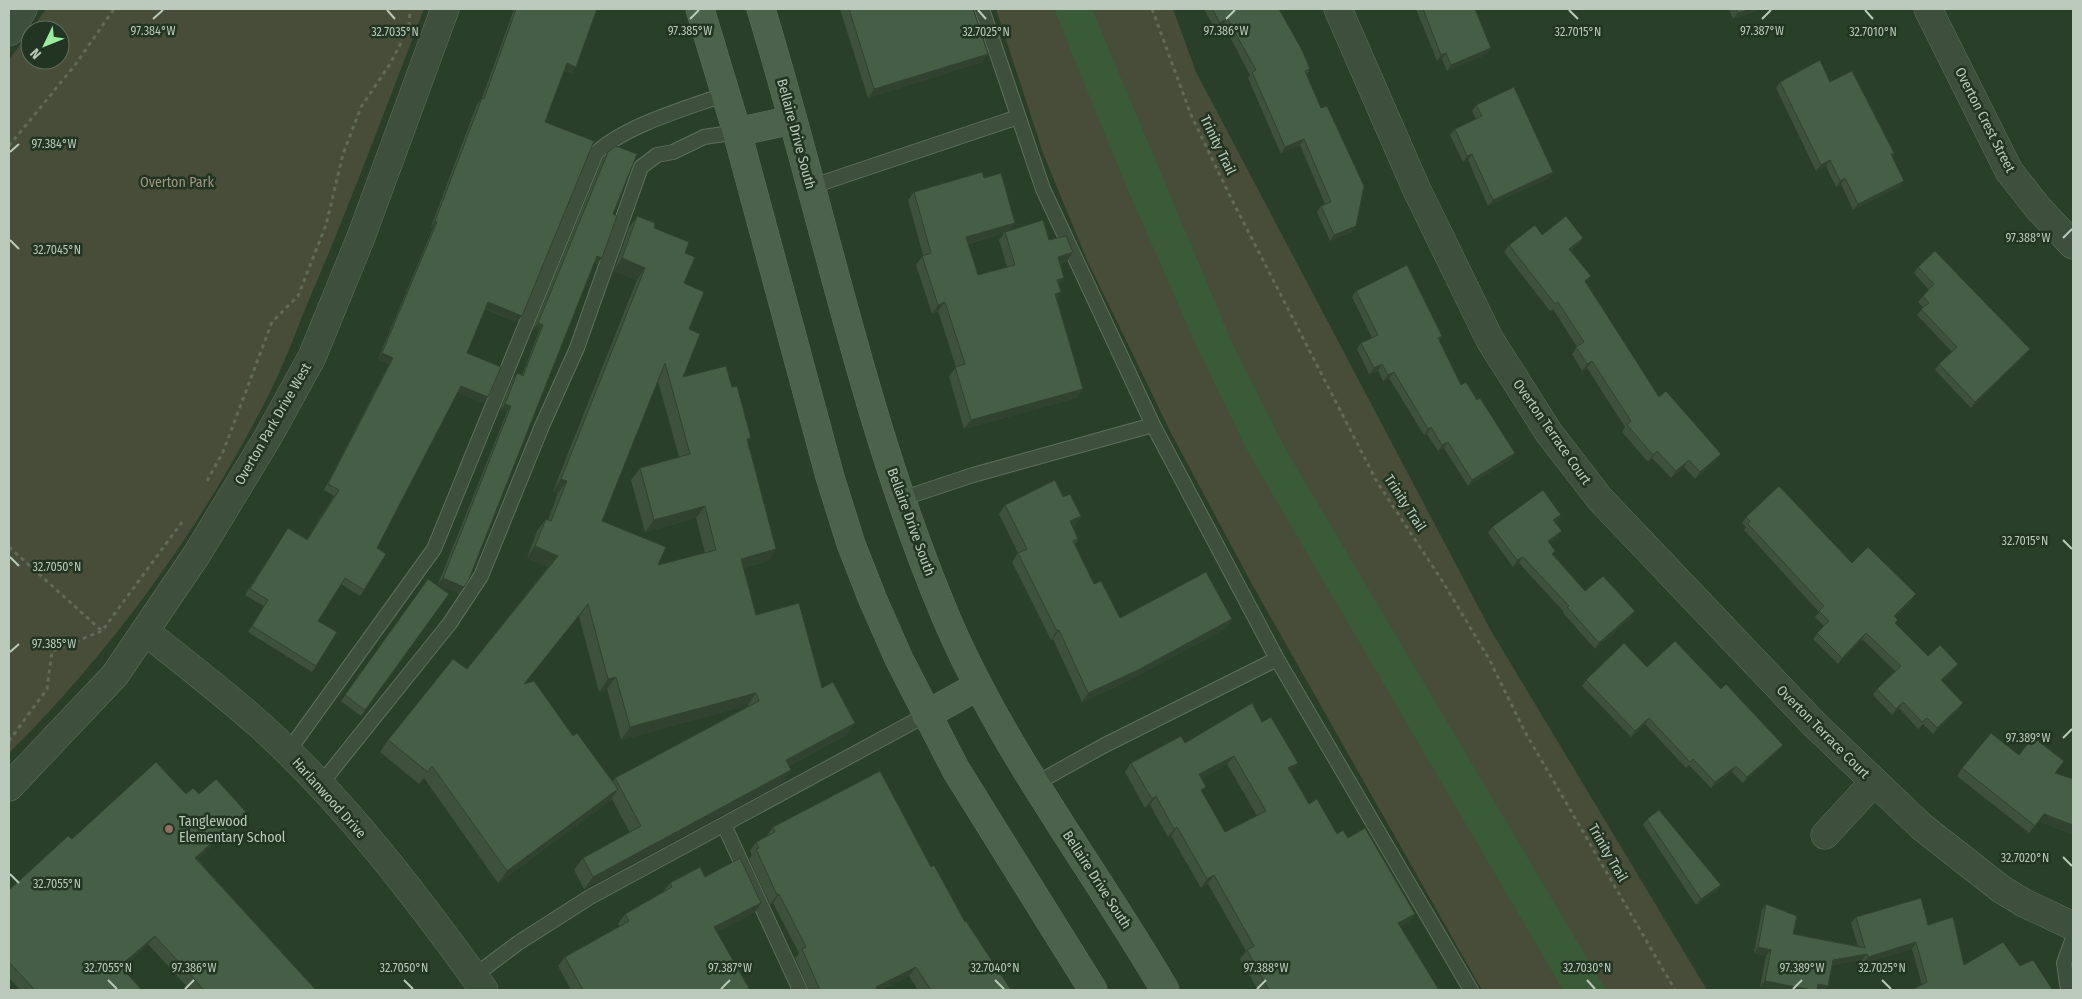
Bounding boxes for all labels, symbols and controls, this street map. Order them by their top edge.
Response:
north arrow [20,20,70,70]
text: 97.384°W [130,24,176,38]
text: 97.385°W [668,24,712,38]
text: 97.386°W [1203,24,1249,38]
text: 97.387°W [1740,24,1784,38]
text: 32.7035°N [371,25,419,39]
text: 32.7025°N [962,25,1010,39]
text: 32.7015°N [1555,25,1601,39]
text: 32.7010°N [1849,25,1897,39]
text: N [27,45,45,62]
street label: Overton Crest Street [1951,65,2019,176]
street label: Bellaire Drive South [773,77,819,191]
street label: Trinity Trail [1196,112,1240,178]
text: 97.384°W [31,137,77,151]
park label: Overton Park [140,174,214,191]
text: 97.388°W [2005,231,2051,245]
text: 32.7045°N [33,243,81,257]
street label: Overton Park Drive West [231,360,315,488]
street label: Overton Terrace Court [1509,376,1595,488]
street label: Bellaire Drive South [884,466,938,578]
street label: Trinity Trail [1380,472,1430,535]
text: 32.7015°N [2002,534,2048,548]
text: 32.7050°N [33,560,81,574]
text: 97.385°W [32,637,76,651]
street label: Overton Terrace Court [1773,682,1873,782]
text: 97.389°W [2006,731,2050,745]
street label: Harlanwood Drive [288,754,370,842]
place label: Tanglewood Elementary School [179,813,286,846]
street label: Trinity Trail [1585,821,1632,885]
marker: Tanglewood Elementary School [163,823,175,835]
street label: Bellaire Drive South [1059,828,1135,932]
text: 32.7020°N [2001,851,2049,865]
text: 32.7055°N [33,877,81,891]
text: 32.7055°N [84,961,132,975]
text: 97.386°W [171,961,217,975]
text: 32.7050°N [380,961,428,975]
text: 97.387°W [708,961,752,975]
text: 32.7040°N [970,961,1020,975]
text: 97.388°W [1243,961,1289,975]
text: 32.7030°N [1563,961,1611,975]
text: 97.389°W [1780,961,1824,975]
text: 32.7025°N [1858,961,1906,975]

